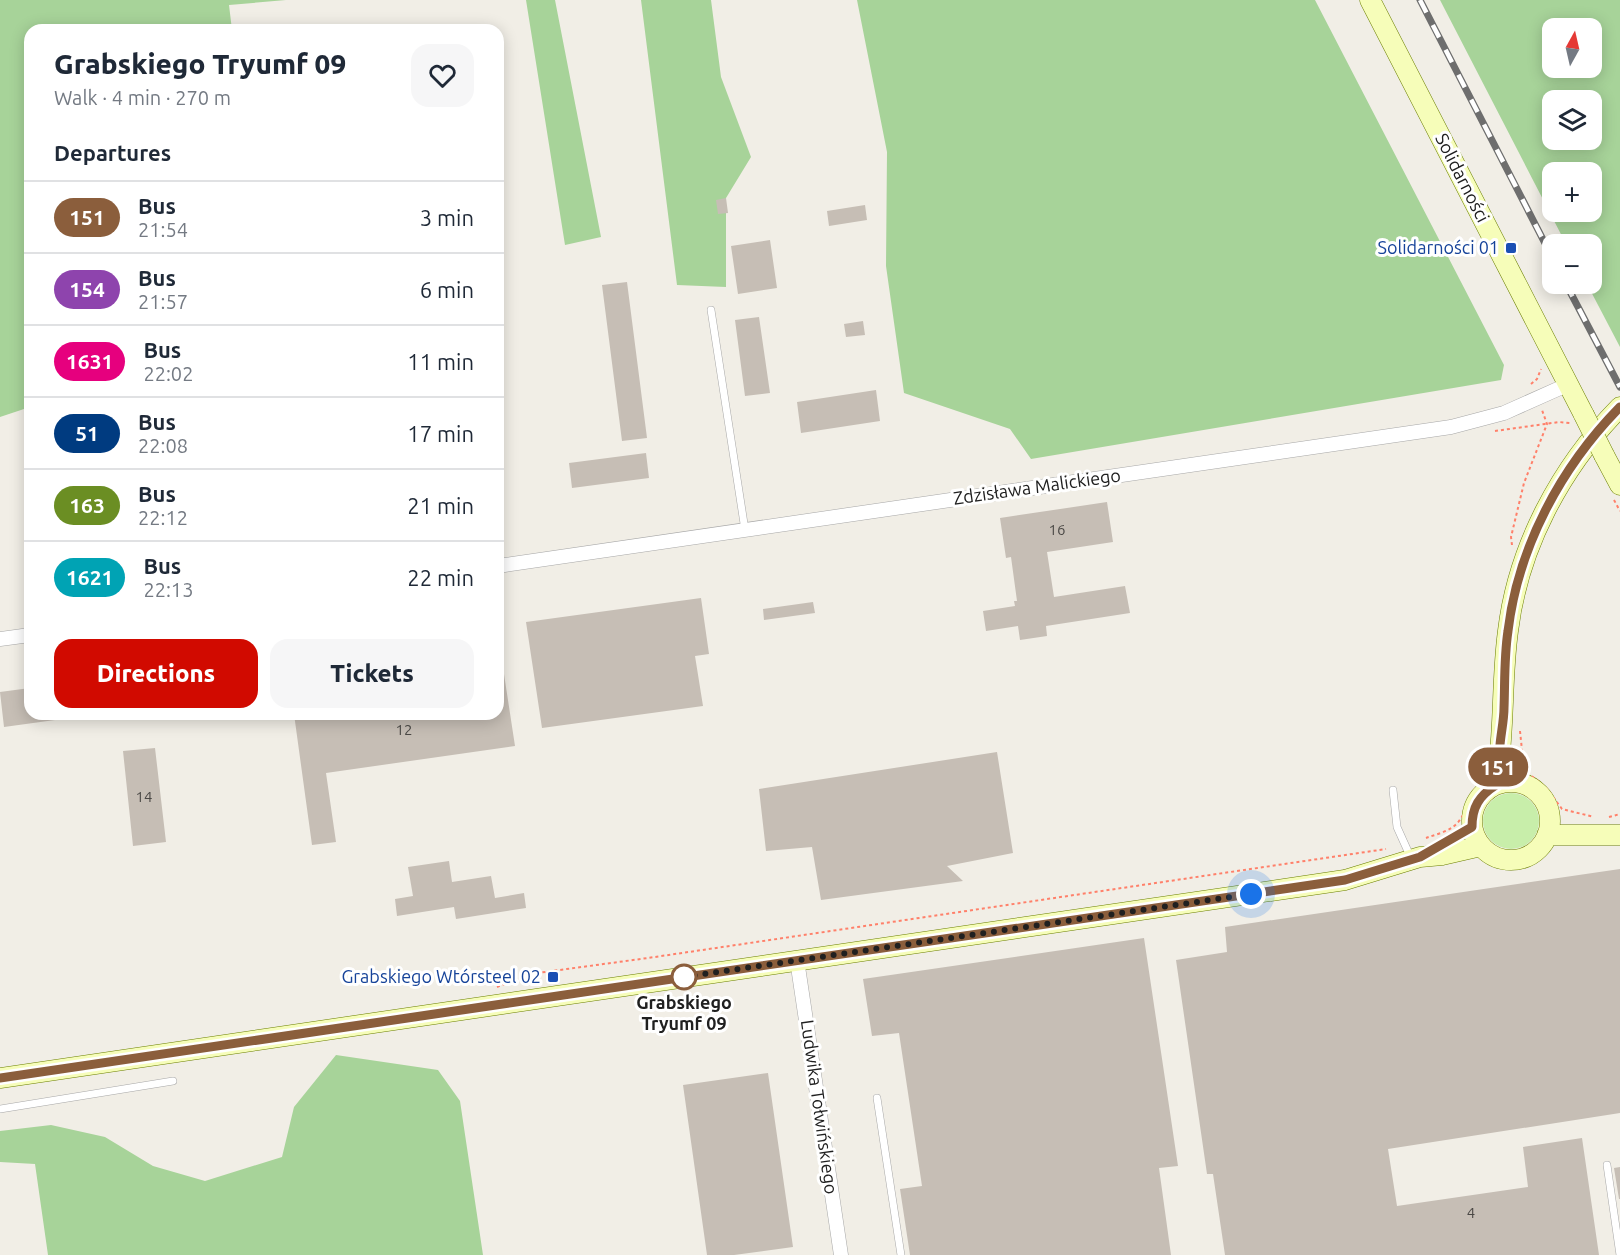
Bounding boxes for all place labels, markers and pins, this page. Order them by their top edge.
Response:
place label: Solidarności 01 [1378,237,1499,257]
marker: Solidarności 01 [1504,241,1518,255]
marker: Grabskiego Tryumf 09 [671,964,697,990]
place label: Grabskiego Wtórsteel 02 [341,966,541,986]
marker: Grabskiego Wtórsteel 02 [546,970,560,984]
place label: Grabskiego Tryumf 09 [636,992,732,1033]

